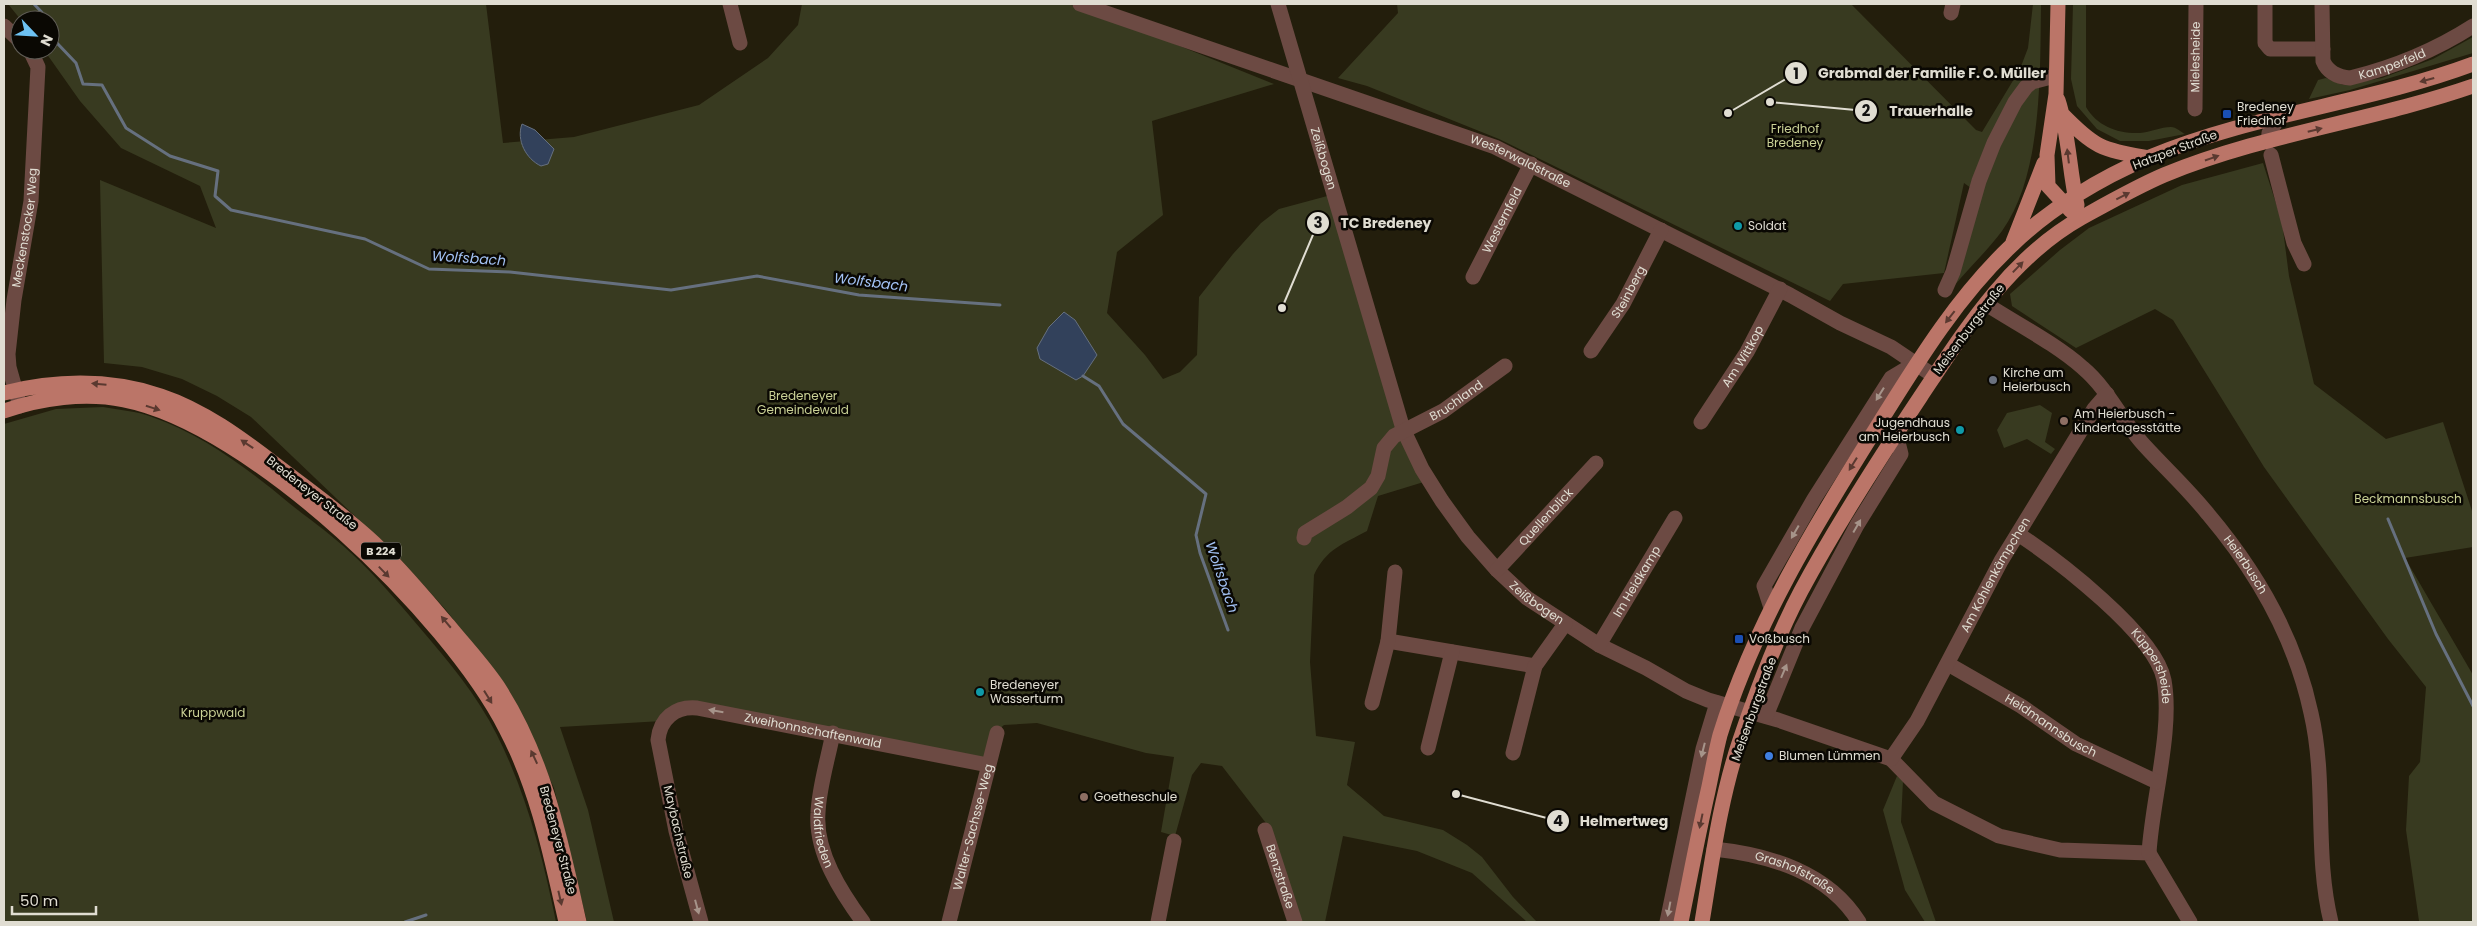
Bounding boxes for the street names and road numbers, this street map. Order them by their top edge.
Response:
street label: Mielesheide [2186,21,2204,93]
street label: Kamperfeld [2357,44,2428,83]
street label: Zeißbogen [1307,125,1341,191]
street label: Hatzper Straße [2130,126,2219,173]
street label: Westerwaldstraße [1468,130,1574,192]
street label: Meckenstocker Weg [7,168,41,289]
street label: Westernfeld [1478,184,1526,256]
street label: Steinberg [1607,263,1649,321]
street label: Meisenburgstraße [1929,280,2008,377]
street label: Am Wittkop [1717,322,1767,390]
street label: Bruchland [1426,376,1486,424]
street label: Bredeneyer Straße [263,452,361,534]
street label: Quellenblick [1514,484,1577,549]
street label: Am Kohlenkämpchen [1956,514,2034,635]
street label: Heierbusch [2220,531,2272,597]
road number: B 224 [361,542,401,560]
street label: Im Heidkamp [1609,542,1664,620]
street label: Zeißbogen [1506,577,1568,628]
street label: Küppersheide [2127,624,2175,704]
street label: Meisenburgstraße [1727,655,1780,763]
street label: Heidmannsbusch [2002,690,2100,761]
street label: Zweihonnschaftenwald [743,708,883,752]
street label: Walter-Sachsse-Weg [948,762,997,892]
street label: Bredeneyer Straße [536,784,581,896]
street label: Maybachstraße [659,784,697,880]
street label: Waldfrieden [810,795,838,870]
street label: Benzstraße [1262,842,1299,911]
street label: Grashofstraße [1753,847,1839,898]

